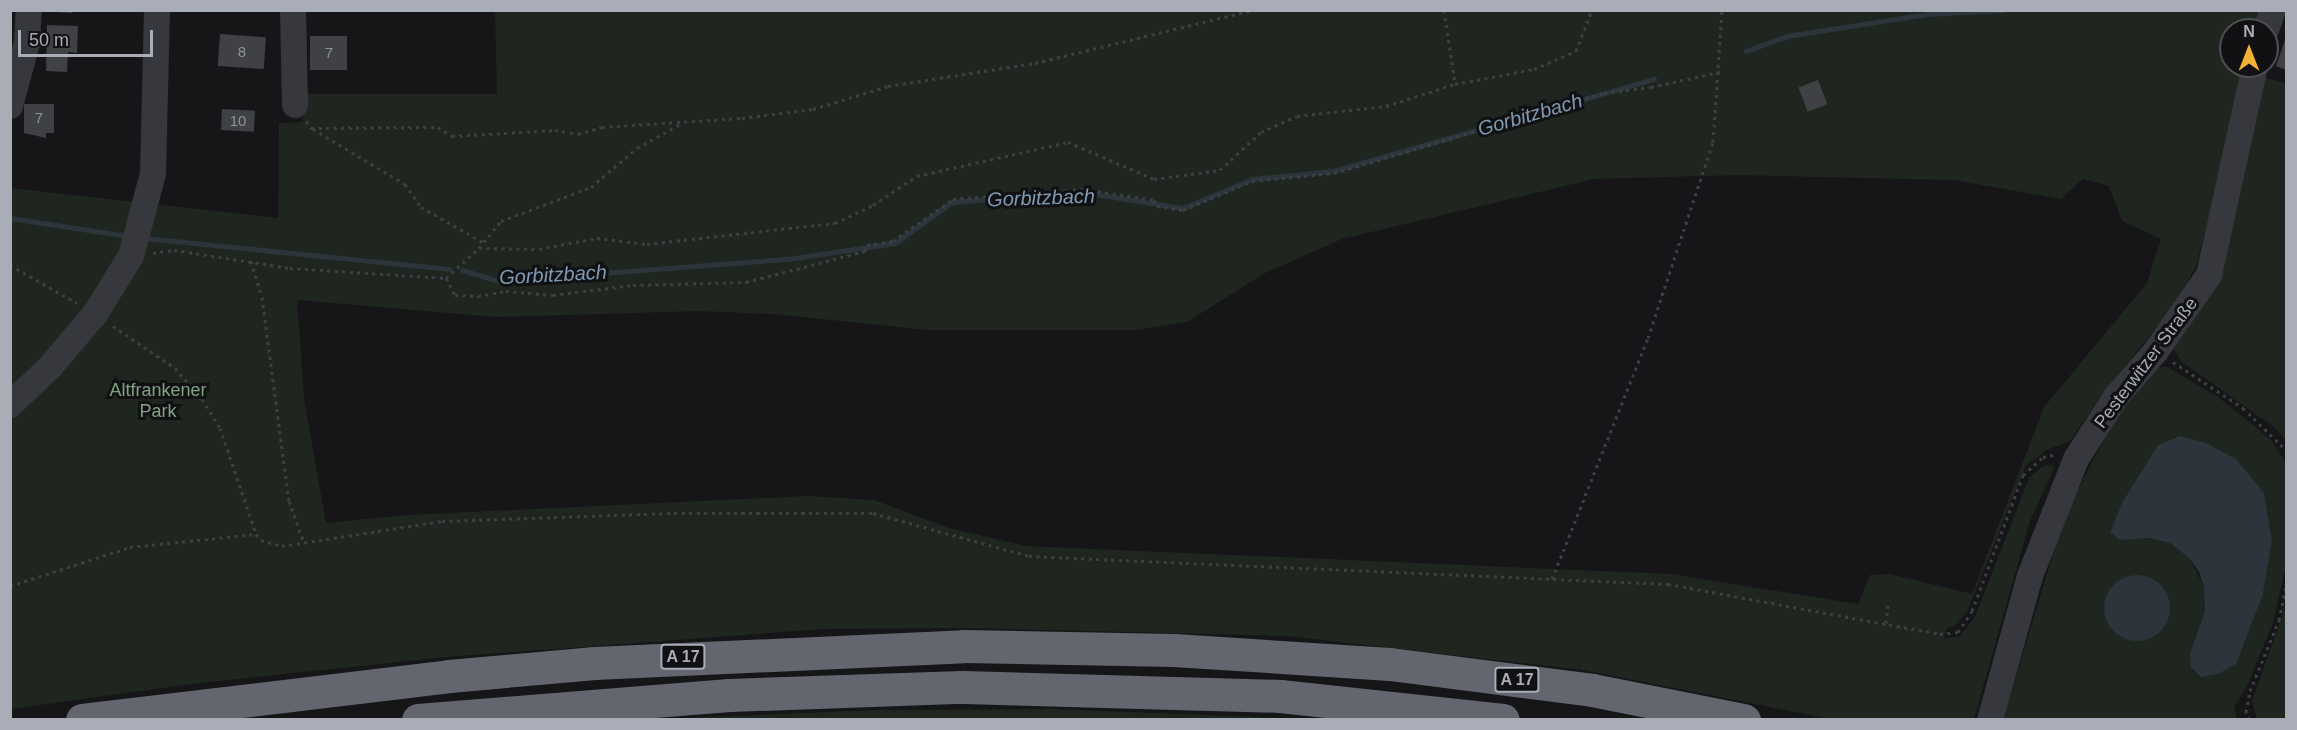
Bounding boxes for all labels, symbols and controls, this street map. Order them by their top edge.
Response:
scale bar [21,18,156,56]
north arrow [2219,18,2279,78]
text: N [2243,23,2255,40]
text: 50 m [29,30,69,50]
house number: 8 [238,43,246,61]
house number: 7 [325,44,333,62]
water label: Gorbitzbach [1475,89,1585,141]
house number: 7 [35,109,43,127]
house number: 10 [230,112,246,130]
water label: Gorbitzbach [987,184,1095,212]
water label: Gorbitzbach [499,260,607,290]
street label: Pesterwitzer Straße [2090,293,2202,433]
park label: Altfrankener Park [109,380,207,422]
road number: A 17 [659,644,707,670]
road number: A 17 [1493,667,1541,693]

